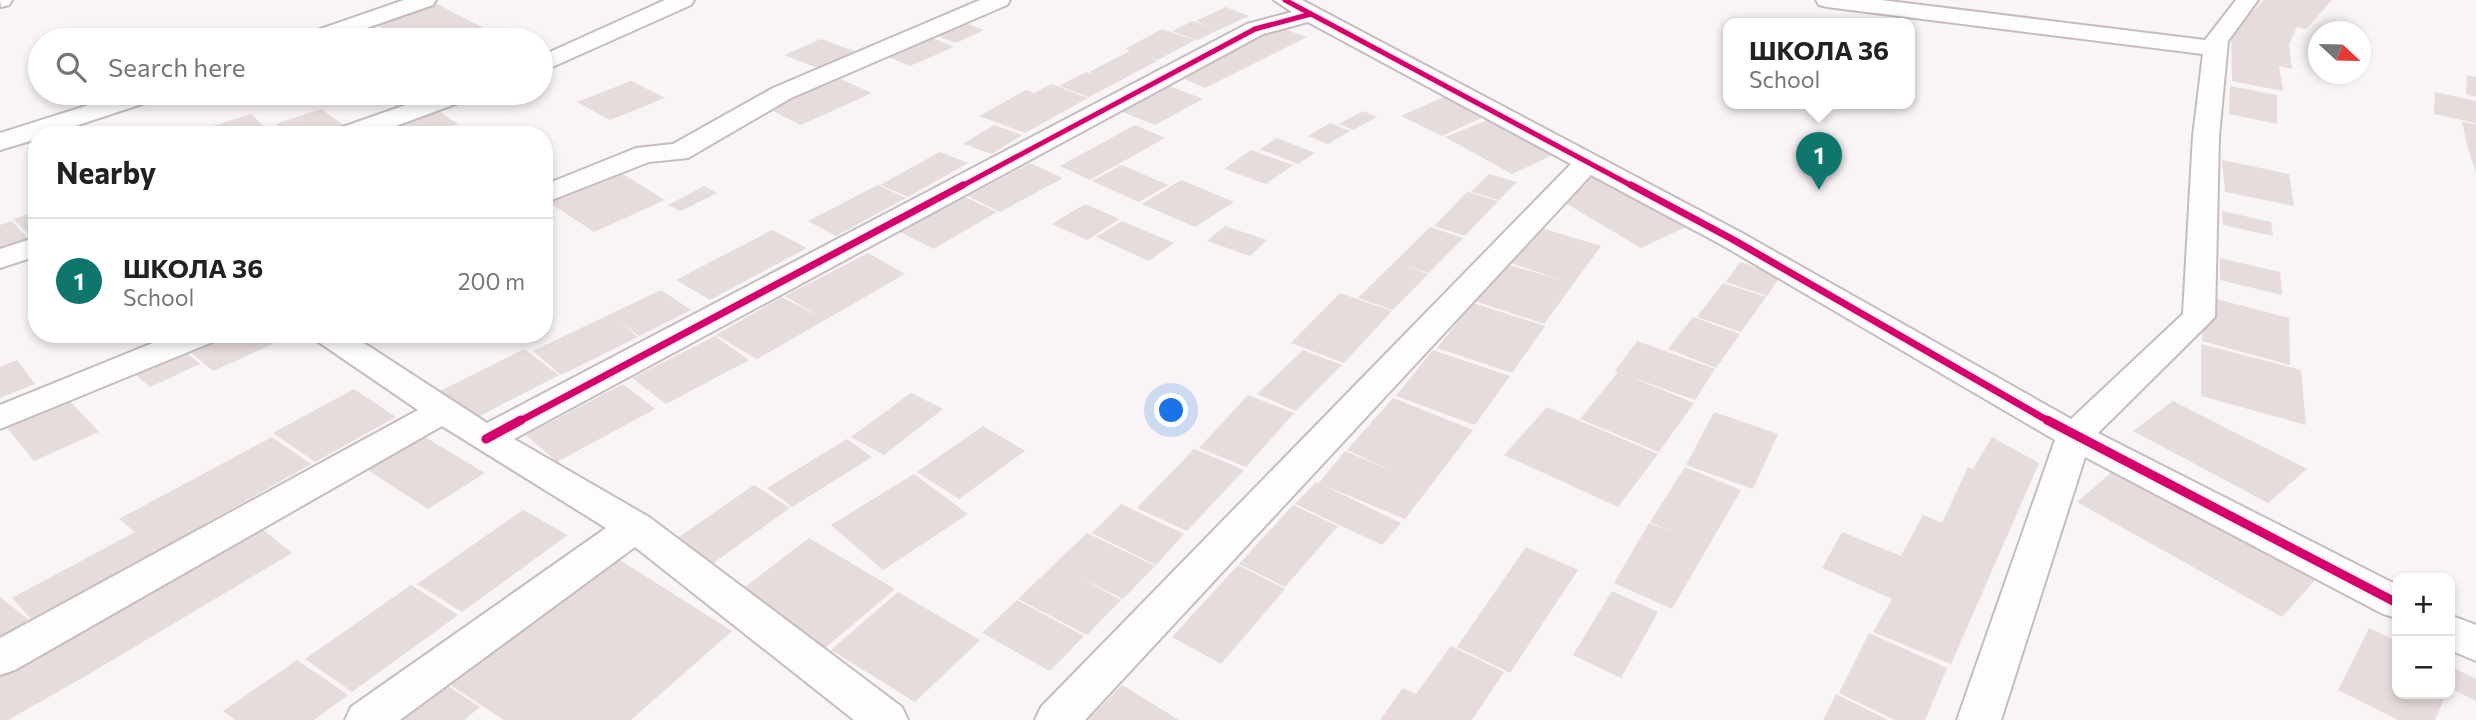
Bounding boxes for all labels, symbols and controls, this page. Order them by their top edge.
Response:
popup [1723,18,1915,109]
north arrow [2308,21,2371,84]
search box [28,28,553,105]
text: ШКОЛА 36 [1749,34,1889,65]
icon: search [52,48,90,86]
text: Search here [108,51,246,82]
text: School [1749,65,1820,93]
pin: 1 [1796,132,1842,190]
text: Nearby [56,153,156,190]
text: ШКОЛА 36 [123,252,263,283]
text: 1 [74,267,84,295]
text: 200 m [458,267,525,295]
text: School [123,283,194,311]
your location [1154,393,1188,427]
map controls [2392,573,2455,699]
button: + [2392,573,2455,636]
button: − [2392,636,2455,699]

